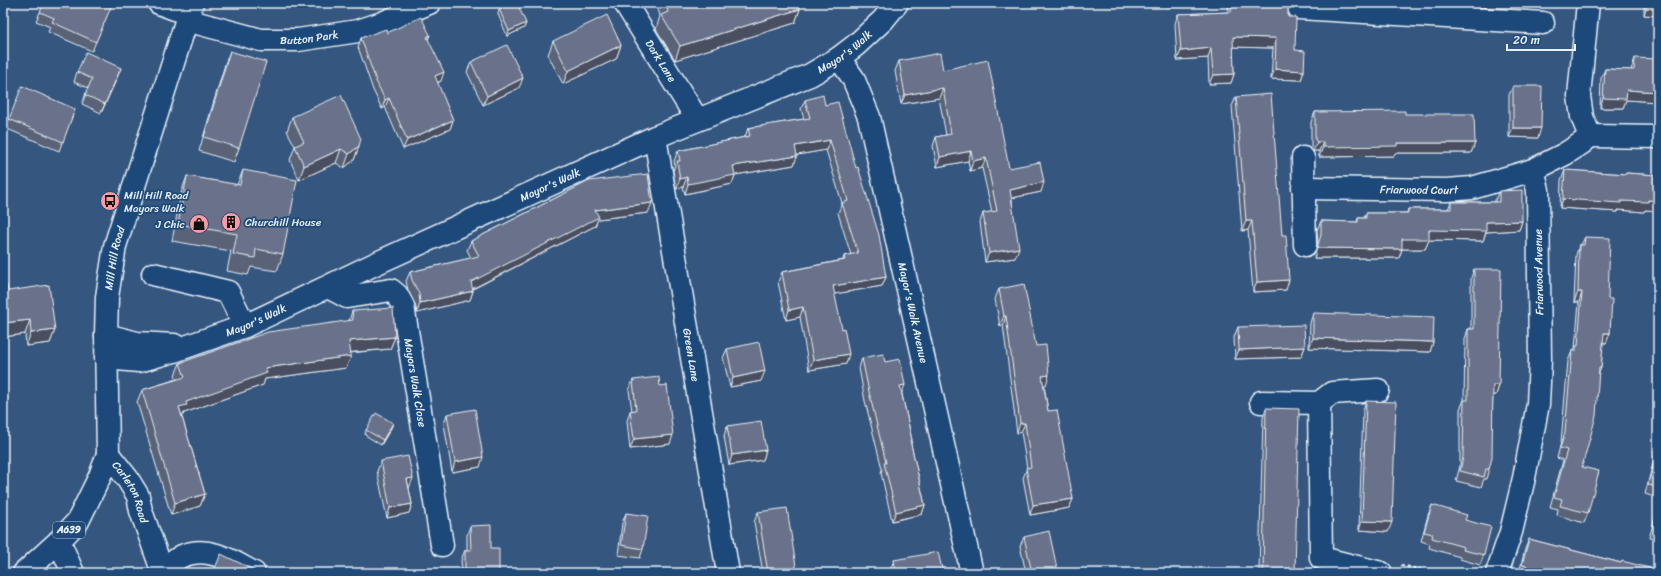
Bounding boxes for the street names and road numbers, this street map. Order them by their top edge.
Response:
street label: Button Park [280,25,340,50]
street label: Mayor's Walk [813,25,877,78]
street label: Dark Lane [640,36,682,86]
street label: Mayor's Walk [517,162,584,207]
street label: Friarwood Court [1380,180,1459,200]
street label: Mill Hill Road [99,223,130,291]
street label: Friarwood Avenue [1529,228,1549,315]
street label: Mayor's Walk Avenue [893,260,934,365]
street label: Mayor's Walk [223,298,290,342]
street label: Green Lane [678,327,705,383]
street label: Mayors Walk Close [399,337,432,429]
street label: Carleton Road [107,457,154,527]
road number: A639 [53,522,85,538]

